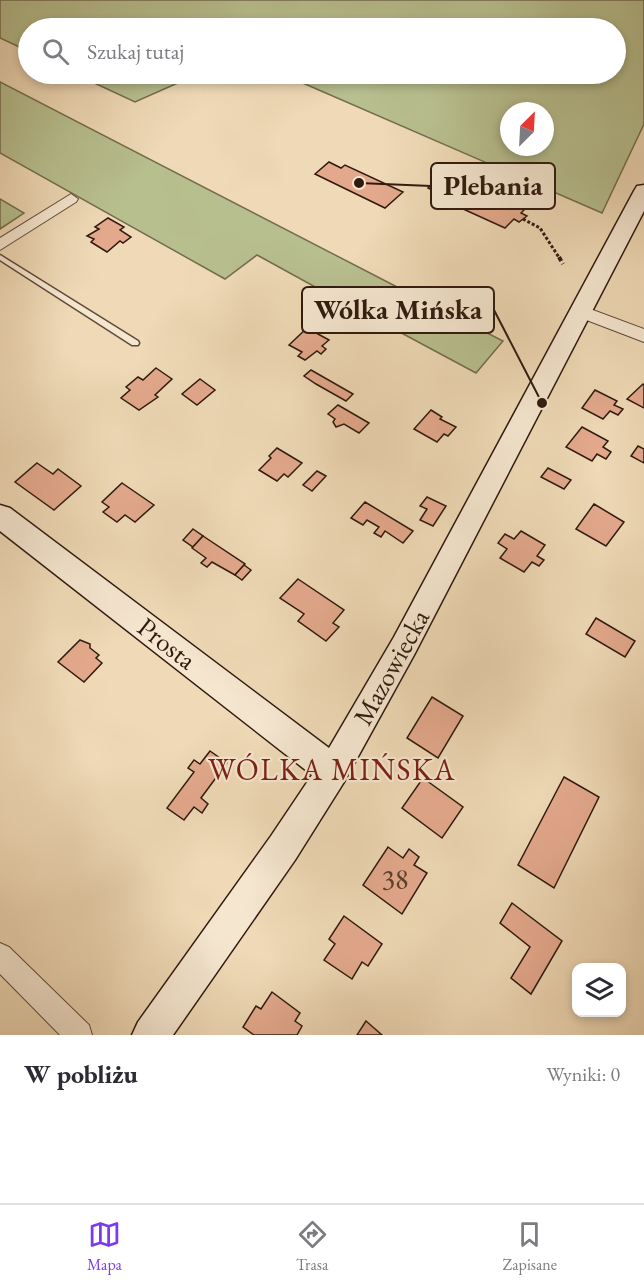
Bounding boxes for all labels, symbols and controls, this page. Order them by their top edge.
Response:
search box [18,18,626,84]
icon: search [39,35,72,68]
text: Szukaj tutaj [87,37,184,66]
north arrow [500,102,554,156]
callout: Plebania [431,163,555,209]
text: Plebania [443,167,544,203]
callout: Wólka Mińska [302,287,494,333]
text: Wólka Mińska [314,291,483,327]
street label: Mazowiecka [345,603,437,731]
street label: Prosta [131,609,204,677]
district label: WÓLKA MIŃSKA [208,750,456,789]
house number: 38 [382,861,408,897]
map controls [572,963,626,1017]
button: layers [572,963,626,1017]
text: W pobliżu [24,1057,138,1091]
text: Wyniki: 0 [547,1061,620,1087]
tab: Mapa [87,1218,122,1275]
tab: Trasa [296,1218,329,1275]
tab: Zapisane [503,1218,557,1275]

